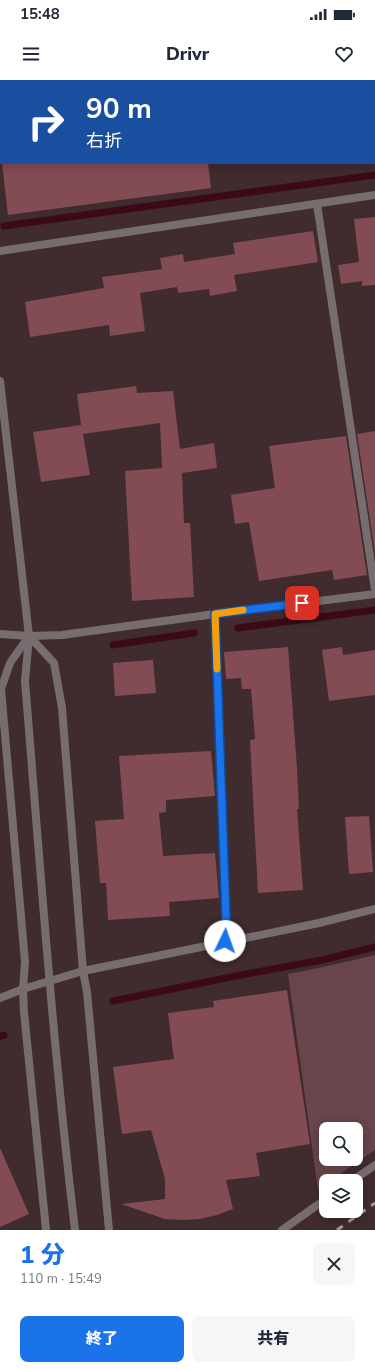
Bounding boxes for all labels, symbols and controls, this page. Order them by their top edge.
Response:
text: 15:48 [20,4,60,24]
text: Drivr [166,42,209,66]
icon: menu [20,43,42,65]
icon: heart [333,43,355,65]
text: 90 m [86,90,152,128]
icon: right [20,96,72,148]
text: 右折 [86,129,122,153]
pin [285,586,319,620]
icon: arrive [291,592,313,614]
position arrow [204,920,246,962]
map controls [319,1122,363,1218]
button: search [319,1122,363,1166]
button: layers [319,1174,363,1218]
text: 1 分 [20,1239,65,1271]
button: close [313,1243,355,1285]
text: 110 m · 15:49 [20,1270,102,1288]
button: 終了 [20,1316,184,1362]
button: 共有 [192,1316,355,1362]

